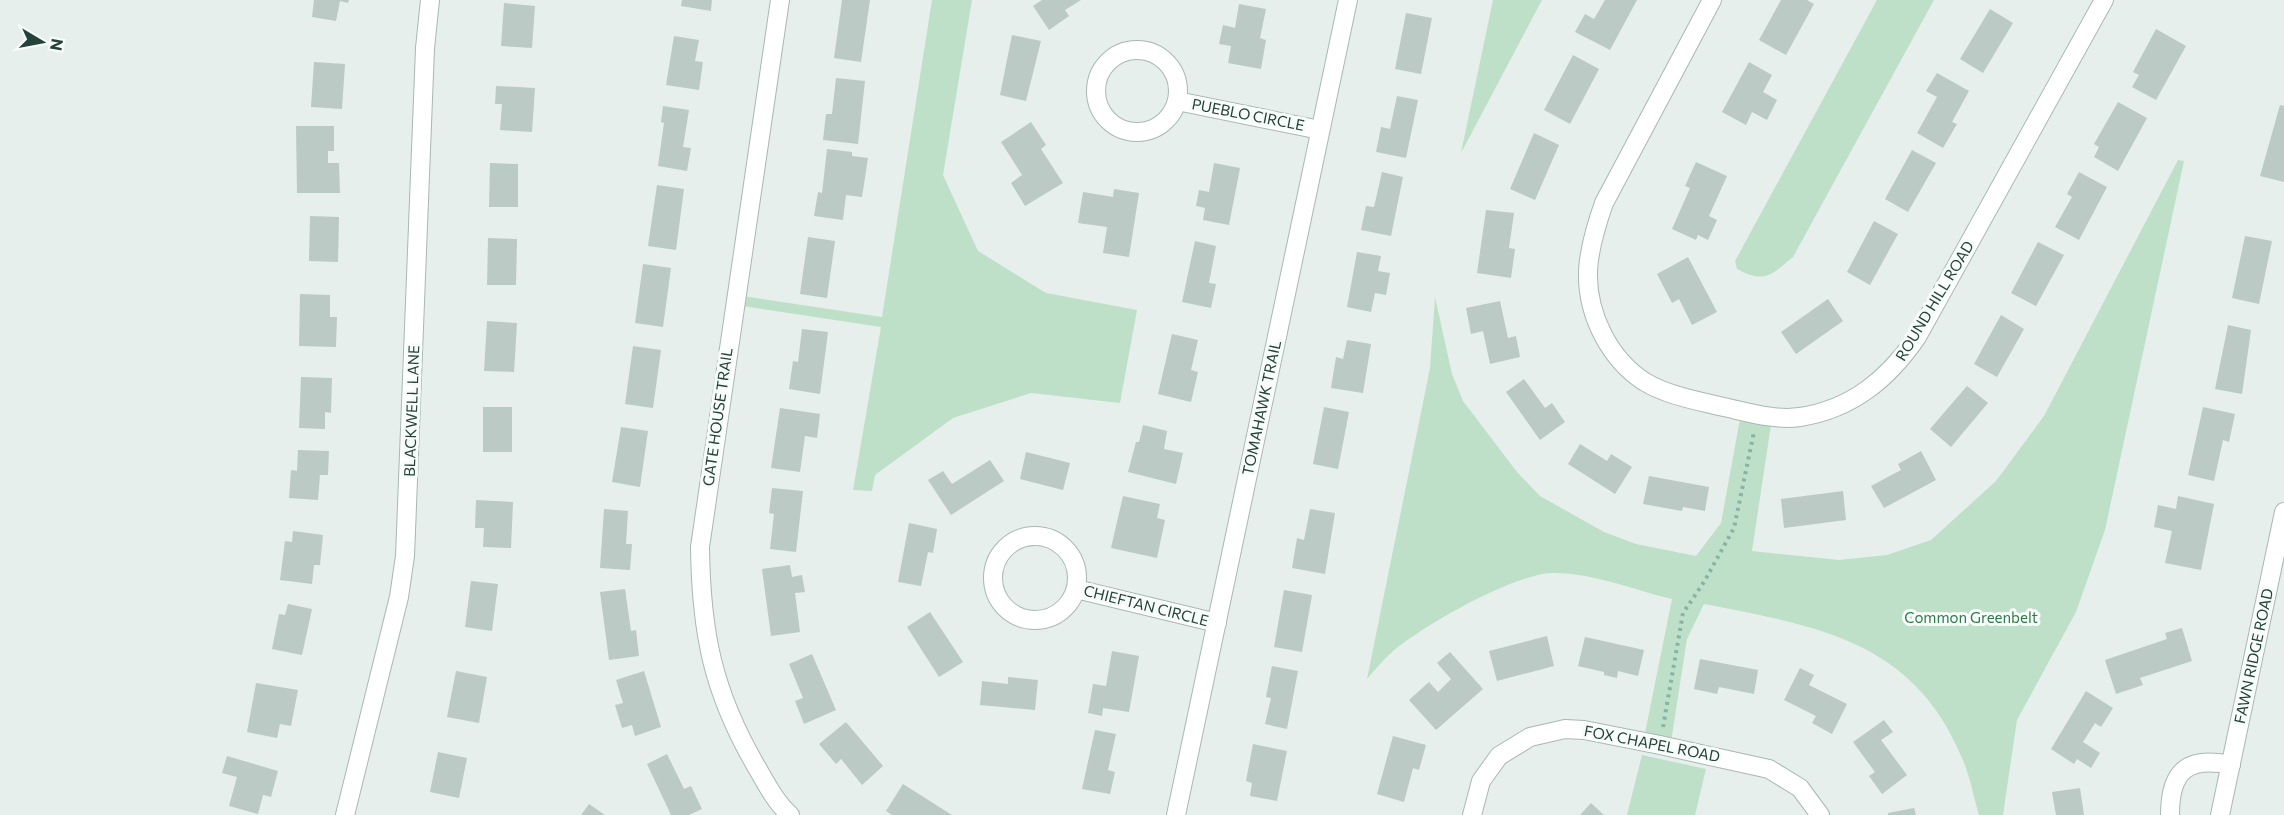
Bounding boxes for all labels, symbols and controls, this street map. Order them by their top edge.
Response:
north arrow [12,12,72,72]
text: N [47,37,68,52]
street label: PUEBLO CIRCLE [1190,94,1306,134]
street label: ROUND HILL ROAD [1891,237,1977,364]
street label: TOMAHAWK TRAIL [1238,338,1284,477]
street label: BLACKWELL LANE [400,345,422,477]
street label: GATE HOUSE TRAIL [698,346,736,487]
street label: CHIEFTAN CIRCLE [1082,581,1211,629]
street label: FAWN RIDGE ROAD [2230,587,2276,725]
park label: Common Greenbelt [1904,608,2038,626]
street label: FOX CHAPEL ROAD [1583,721,1722,765]

